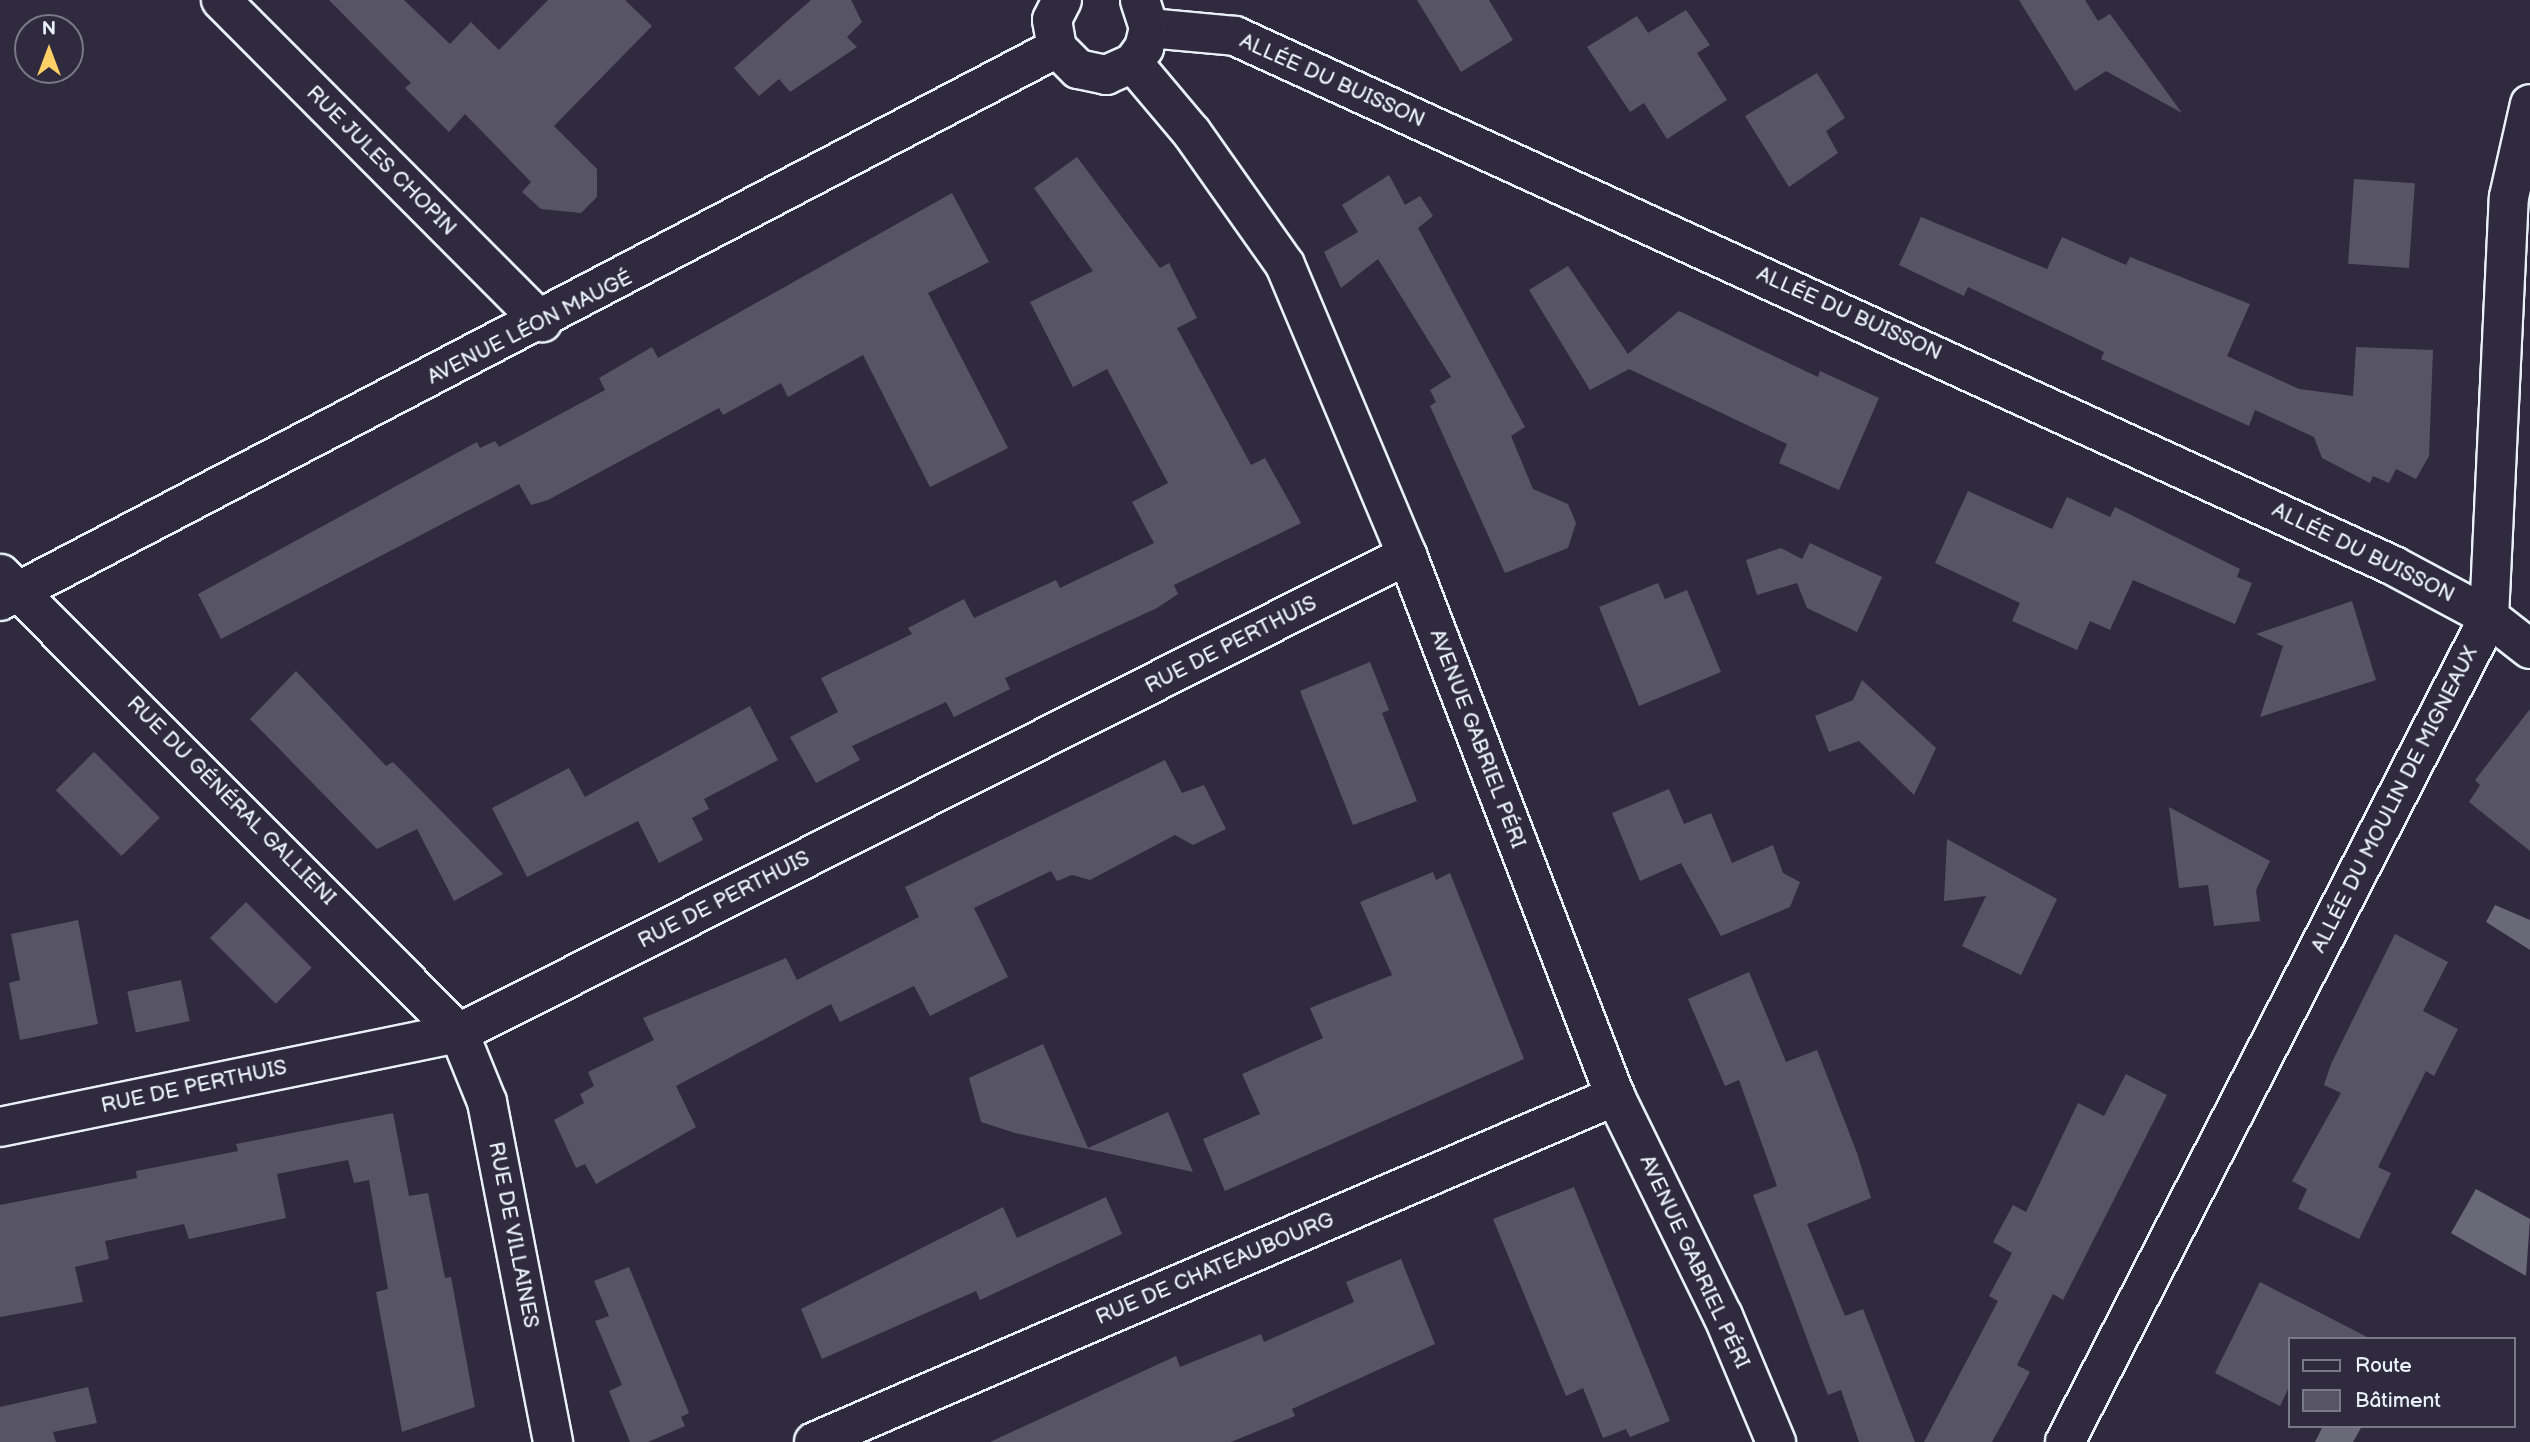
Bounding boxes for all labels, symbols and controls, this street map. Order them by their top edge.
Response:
north arrow [14,14,84,84]
text: N [42,18,56,41]
street label: ALLÉE DU BUISSON [1236,29,1428,133]
street label: RUE JULES CHOPIN [300,80,462,242]
street label: ALLÉE DU BUISSON [1753,262,1945,366]
street label: AVENUE LÉON MAUGÉ [424,265,636,391]
street label: ALLÉE DU BUISSON [2268,498,2458,608]
street label: RUE DE PERTHUIS [1141,591,1321,699]
street label: AVENUE GABRIEL PÉRI [1424,626,1530,852]
street label: ALLÉE DU MOULIN DE MIGNEAUX [2307,643,2483,957]
street label: RUE DU GÉNÉRAL GALLIENI [121,691,341,911]
street label: RUE DE PERTHUIS [634,846,814,954]
street label: RUE DE PERTHUIS [99,1055,289,1119]
street label: RUE DE VILLAINES [483,1139,543,1331]
street label: AVENUE GABRIEL PÉRI [1634,1151,1754,1373]
street label: RUE DE CHATEAUBOURG [1092,1207,1338,1331]
legend [2288,1337,2516,1428]
text: Route [2355,1353,2412,1378]
text: Bâtiment [2355,1388,2441,1413]

